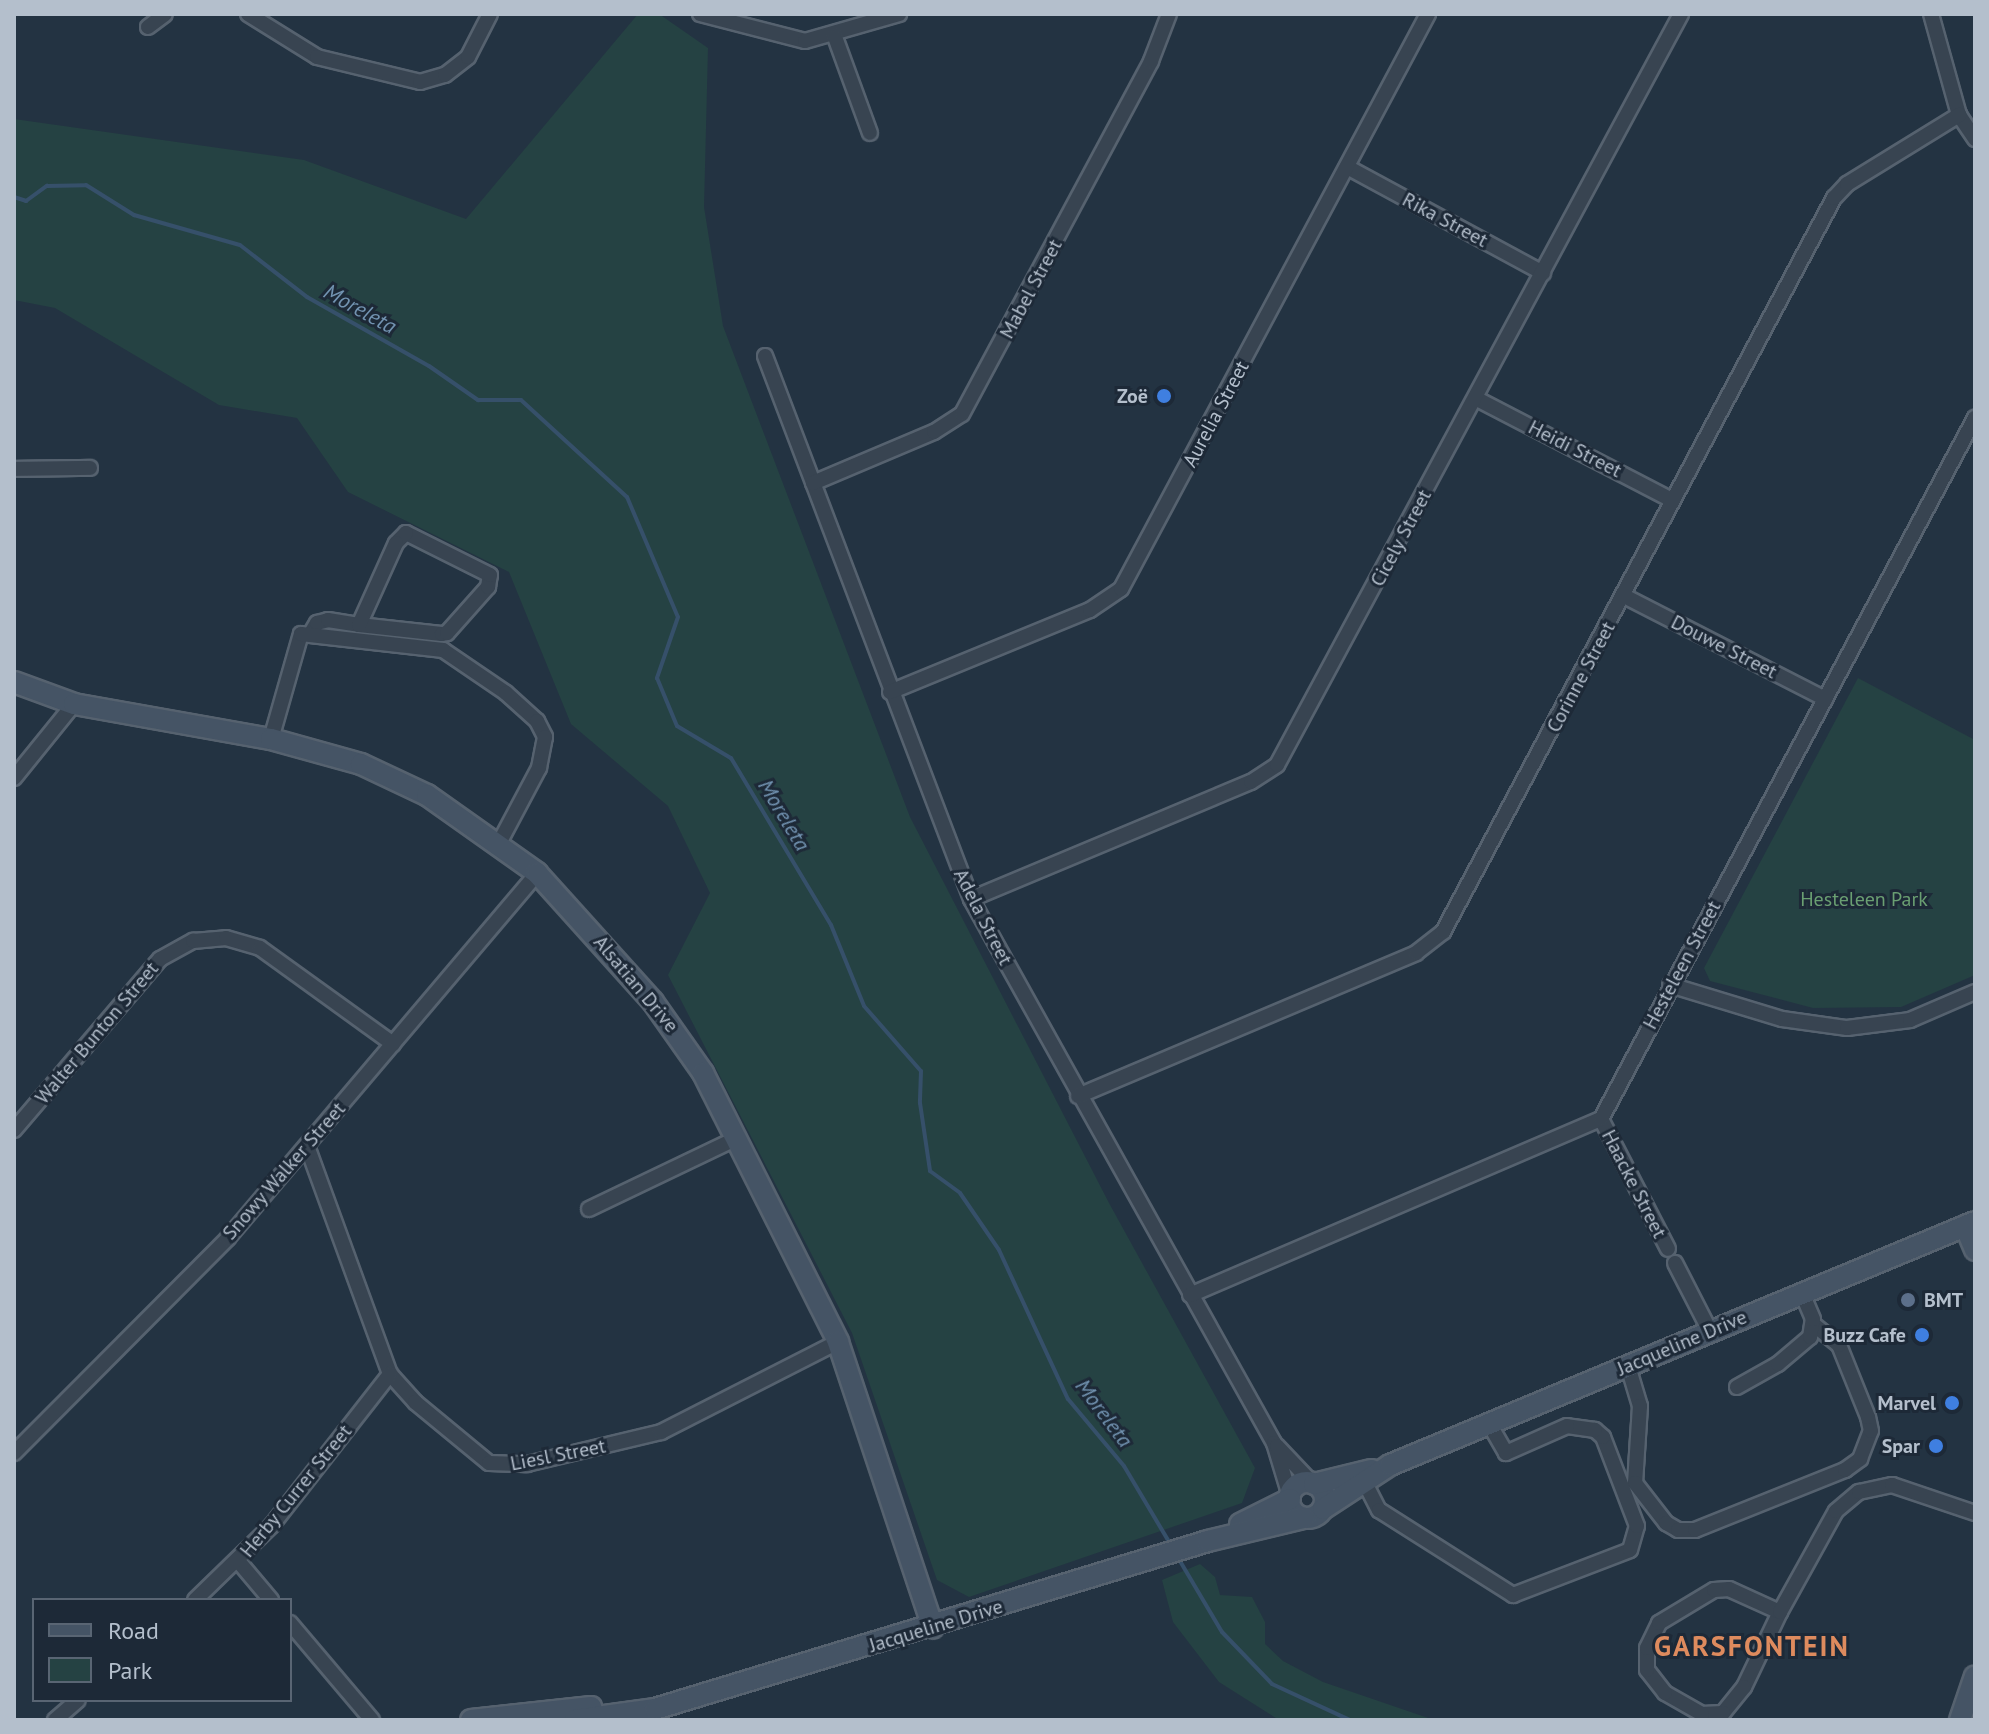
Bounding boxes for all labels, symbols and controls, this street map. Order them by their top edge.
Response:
street label: Rika Street [1398,188,1492,252]
street label: Mabel Street [995,235,1067,343]
water label: Moreleta [319,278,401,340]
street label: Aurelia Street [1178,357,1254,471]
place label: Zoë [1117,384,1148,408]
marker: Zoë [1155,387,1173,405]
street label: Heidi Street [1524,415,1626,483]
street label: Cicely Street [1365,485,1437,591]
street label: Douwe Street [1667,610,1781,684]
street label: Corinne Street [1542,617,1620,737]
water label: Moreleta [752,774,816,856]
street label: Adela Street [949,865,1017,969]
park label: Hesteleen Park [1800,887,1928,911]
street label: Hesteleen Street [1638,897,1726,1033]
street label: Alsatian Drive [589,931,683,1037]
street label: Walter Bunton Street [30,957,164,1109]
street label: Snowy Walker Street [217,1097,351,1245]
street label: Haacke Street [1596,1126,1672,1242]
place label: BMT [1924,1288,1963,1312]
marker: BMT [1899,1291,1917,1309]
street label: Jacqueline Drive [1614,1305,1750,1381]
place label: Buzz Cafe [1823,1323,1906,1347]
marker: Buzz Cafe [1913,1326,1931,1344]
water label: Moreleta [1070,1374,1138,1452]
place label: Marvel [1878,1391,1936,1415]
marker: Marvel [1943,1394,1961,1412]
street label: Herby Currer Street [235,1420,357,1562]
street label: Liesl Street [508,1434,608,1476]
place label: Spar [1882,1434,1920,1458]
marker: Spar [1927,1437,1945,1455]
street label: Jacqueline Drive [866,1594,1006,1658]
legend [32,1598,292,1702]
text: Road [108,1615,159,1646]
district label: GARSFONTEIN [1654,1629,1850,1663]
text: Park [108,1655,152,1686]

